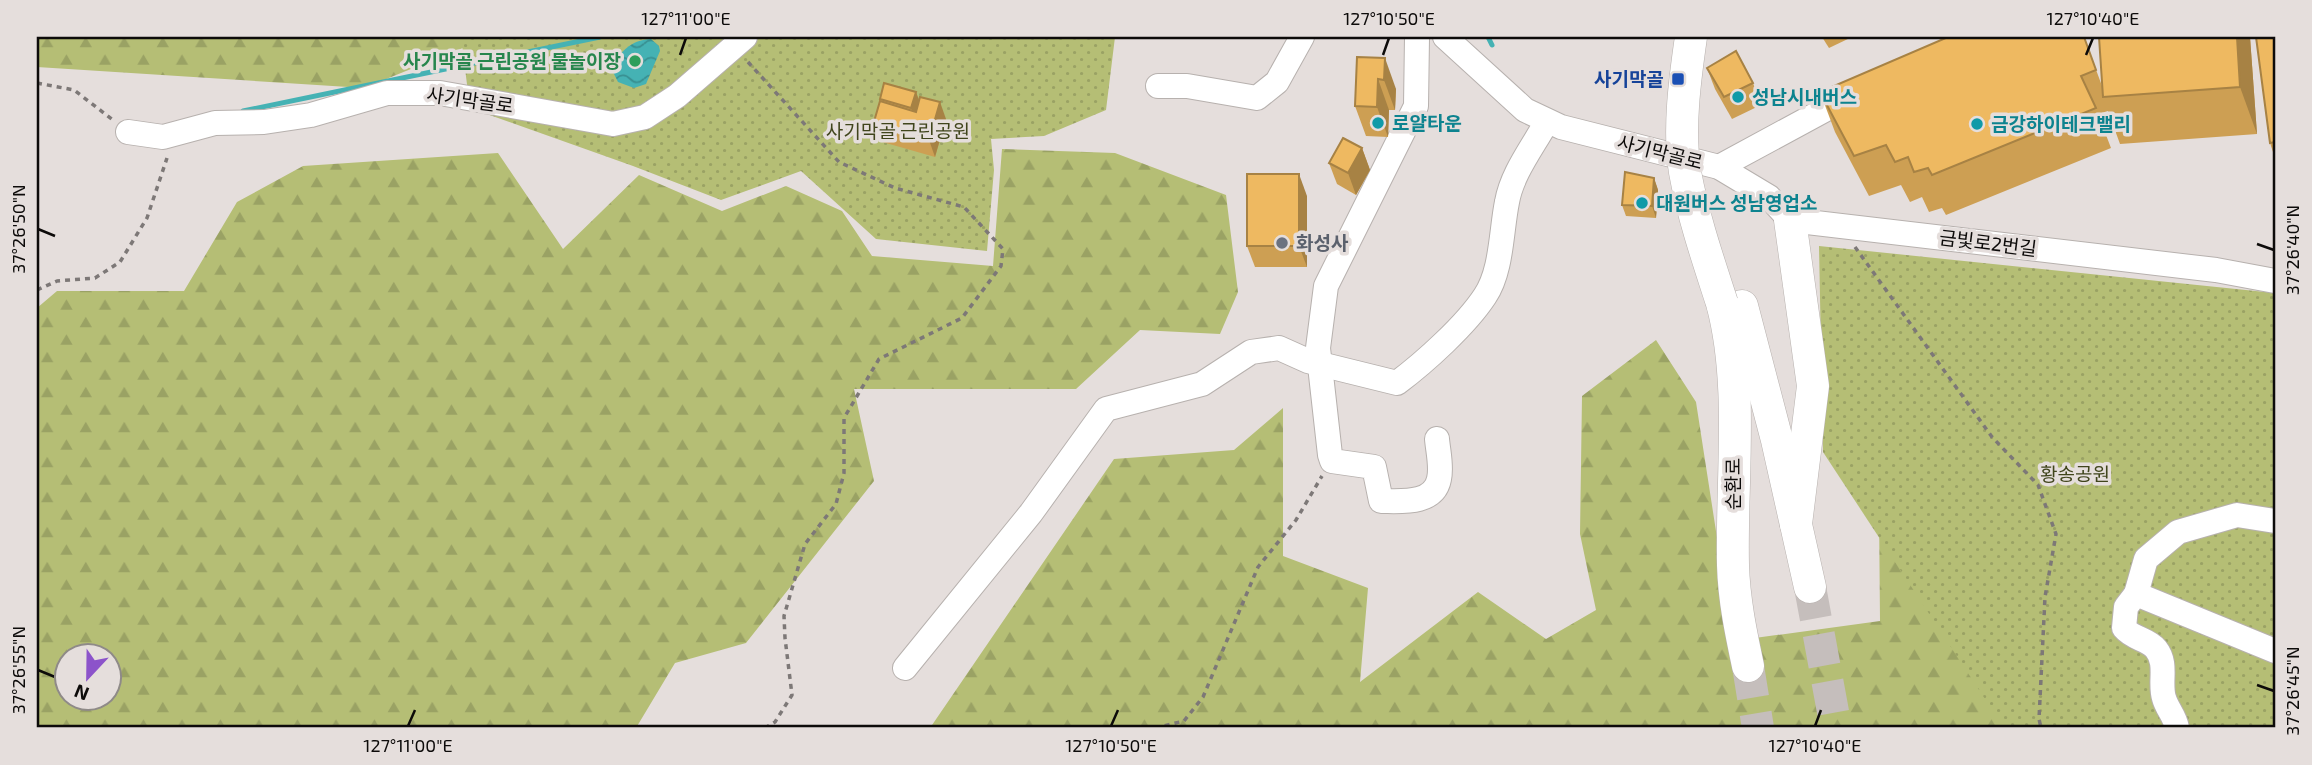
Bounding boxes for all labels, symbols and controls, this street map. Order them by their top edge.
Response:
text: 127°11'00"E [641,7,731,29]
text: 127°10'50"E [1343,7,1435,29]
text: 127°10'40"E [2047,7,2139,29]
place label: 사기막골 근린공원 물놀이장 [403,49,621,72]
marker: 사기막골 근린공원 물놀이장 [627,53,643,69]
place label: 사기막골 [1594,67,1664,90]
marker: 사기막골 [1670,71,1686,87]
street label: 사기막골로 [425,82,515,117]
place label: 성남시내버스 [1752,85,1857,108]
marker: 성남시내버스 [1730,89,1746,105]
place label: 로얄타운 [1392,111,1462,134]
place label: 금강하이테크밸리 [1991,112,2131,135]
marker: 로얄타운 [1370,115,1386,131]
marker: 금강하이테크밸리 [1969,116,1985,132]
park label: 사기막골 근린공원 [826,119,970,142]
street label: 사기막골로 [1615,130,1705,173]
text: 37°26'50"N [7,184,29,274]
place label: 대원버스 성남영업소 [1656,191,1817,214]
marker: 대원버스 성남영업소 [1634,195,1650,211]
text: 37°26'40"N [2281,205,2303,295]
street label: 금빛로2번길 [1938,225,2038,260]
place label: 화성사 [1296,231,1349,254]
marker: 화성사 [1274,235,1290,251]
street label: 순환로 [1721,458,1744,510]
park label: 황송공원 [2040,462,2110,485]
text: 37°26'55"N [7,626,29,714]
north arrow [52,642,122,712]
text: 37°26'45"N [2281,646,2303,736]
text: N [71,680,92,706]
text: 127°11'00"E [363,734,453,756]
text: 127°10'50"E [1065,734,1157,756]
text: 127°10'40"E [1769,734,1861,756]

